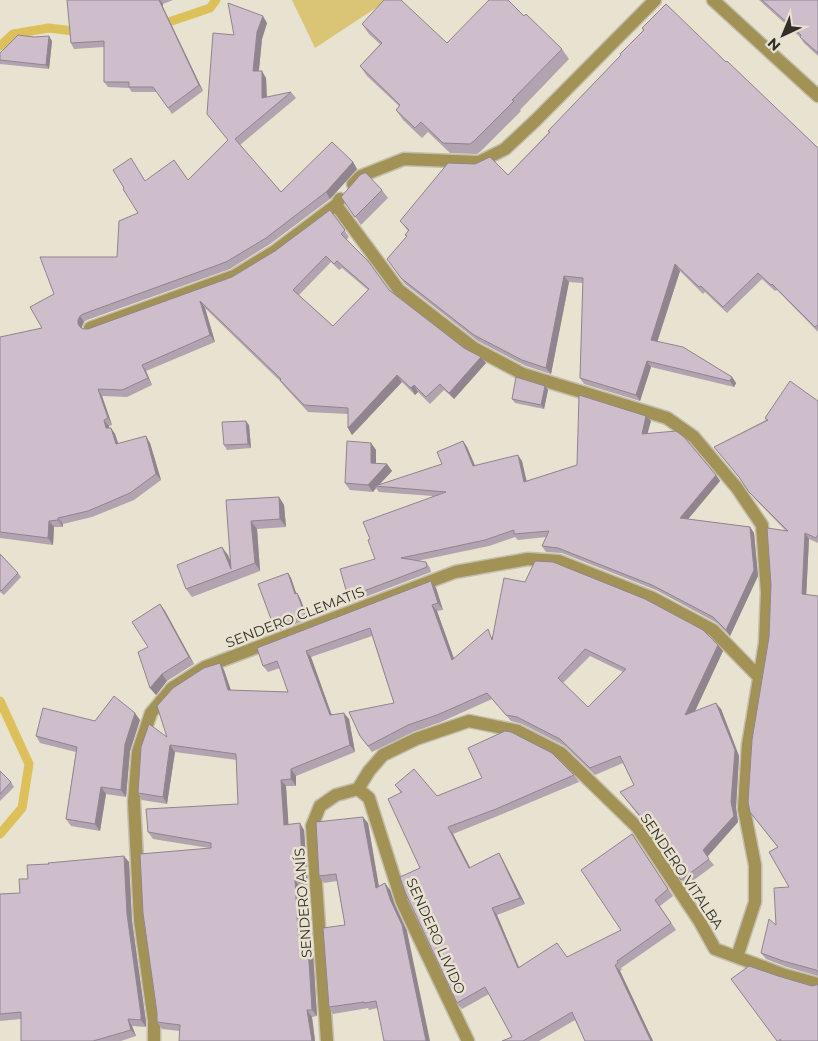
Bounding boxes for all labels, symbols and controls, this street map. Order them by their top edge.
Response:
north arrow [758,10,808,60]
text: N [764,34,784,55]
street label: SENDERO CLEMATIS [223,582,367,652]
street label: SENDERO VITALBA [637,810,728,933]
street label: SENDERO ANÍS [290,847,316,959]
street label: SENDERO LIVIDO [402,875,470,997]

